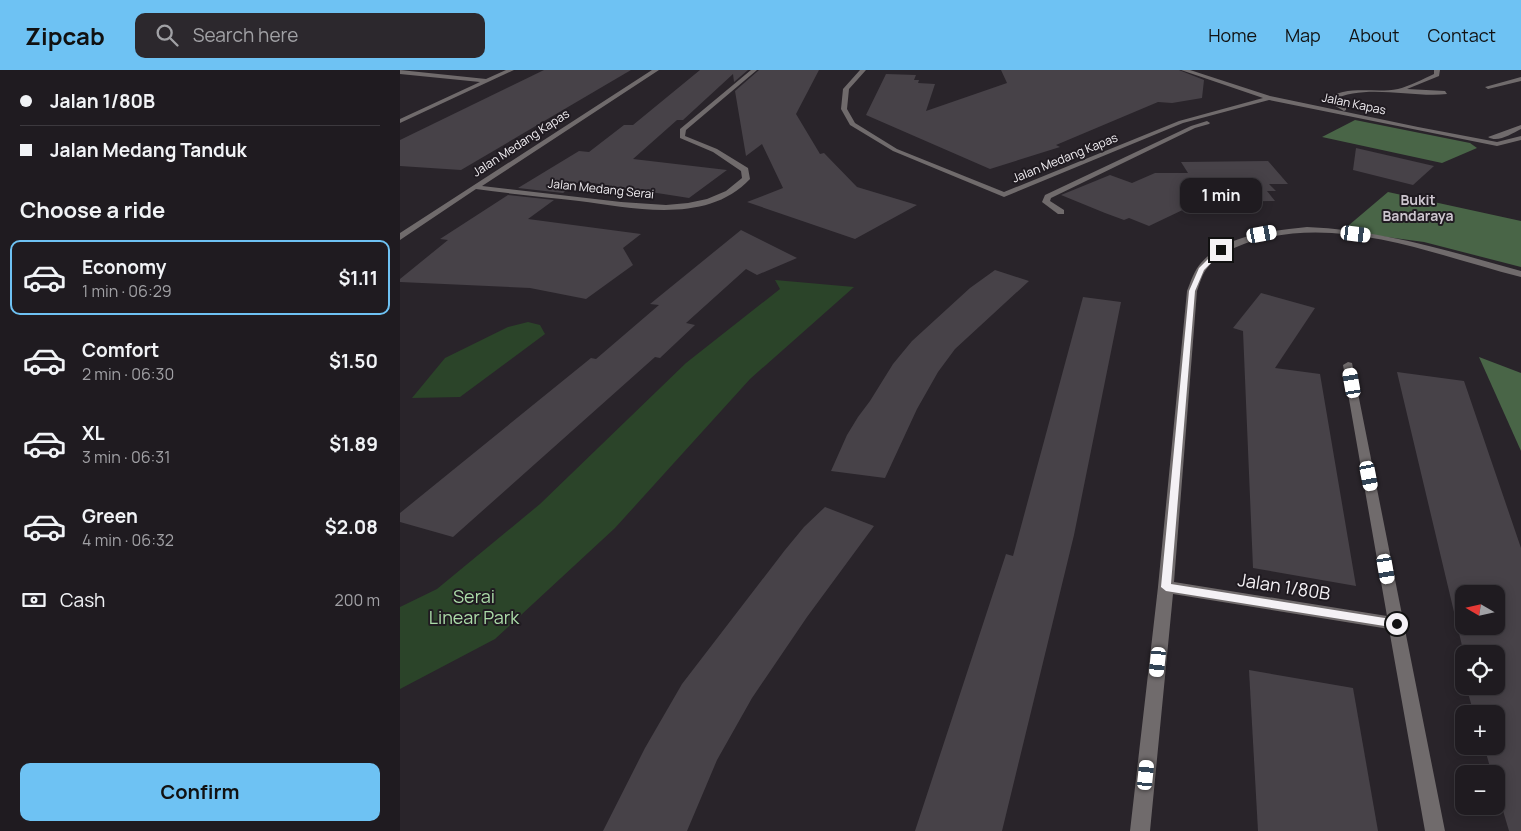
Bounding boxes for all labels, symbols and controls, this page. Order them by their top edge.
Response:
search box [135,13,485,58]
text: Zipcab [25,19,105,52]
icon: search [153,21,181,49]
text: Search here [193,22,298,48]
text: Home [1208,23,1257,47]
text: Map [1285,23,1321,47]
text: About [1349,23,1399,47]
text: Contact [1427,23,1496,47]
text: Jalan 1/80B [50,88,155,114]
street label: Jalan Kapas [1321,88,1388,119]
street label: Jalan Medang Kapas [469,105,573,180]
street label: Jalan Medang Kapas [1009,129,1120,187]
text: Jalan Medang Tanduk [50,137,247,163]
street label: Jalan Medang Serai [547,174,655,203]
callout: 1 min [1180,178,1262,212]
text: 1 min [1201,184,1241,206]
district label: Bukit Bandaraya [1383,190,1453,225]
text: Choose a ride [20,195,165,225]
car [1245,224,1278,244]
car [1340,225,1371,243]
route end [1210,239,1232,261]
text: Economy [82,254,166,280]
icon: car [22,255,67,300]
text: $1.11 [338,265,378,291]
text: 1 min · 06:29 [82,280,172,302]
text: Comfort [82,337,159,363]
icon: car [22,338,67,383]
text: $1.50 [329,348,378,374]
text: 2 min · 06:30 [82,363,174,385]
car [1342,367,1361,399]
text: XL [82,420,105,446]
icon: car [22,421,67,466]
text: $1.89 [329,431,378,457]
text: 3 min · 06:31 [82,446,170,468]
car [1358,460,1379,492]
text: Green [82,503,138,529]
icon: car [22,504,67,549]
text: $2.08 [325,514,378,540]
text: 4 min · 06:32 [82,529,174,551]
car [1376,553,1395,585]
street label: Jalan 1/80B [1236,567,1332,605]
park label: Serai Linear Park [429,584,520,629]
north arrow [1455,585,1505,635]
map controls [1455,585,1505,815]
icon: cash [20,586,48,614]
text: Cash [60,587,105,613]
text: 200 m [335,589,380,611]
route start [1386,613,1408,635]
button: locate [1455,645,1505,695]
car [1148,646,1167,678]
button: + [1455,705,1505,755]
car [1136,759,1155,791]
button: Confirm [20,763,380,821]
button: − [1455,765,1505,815]

